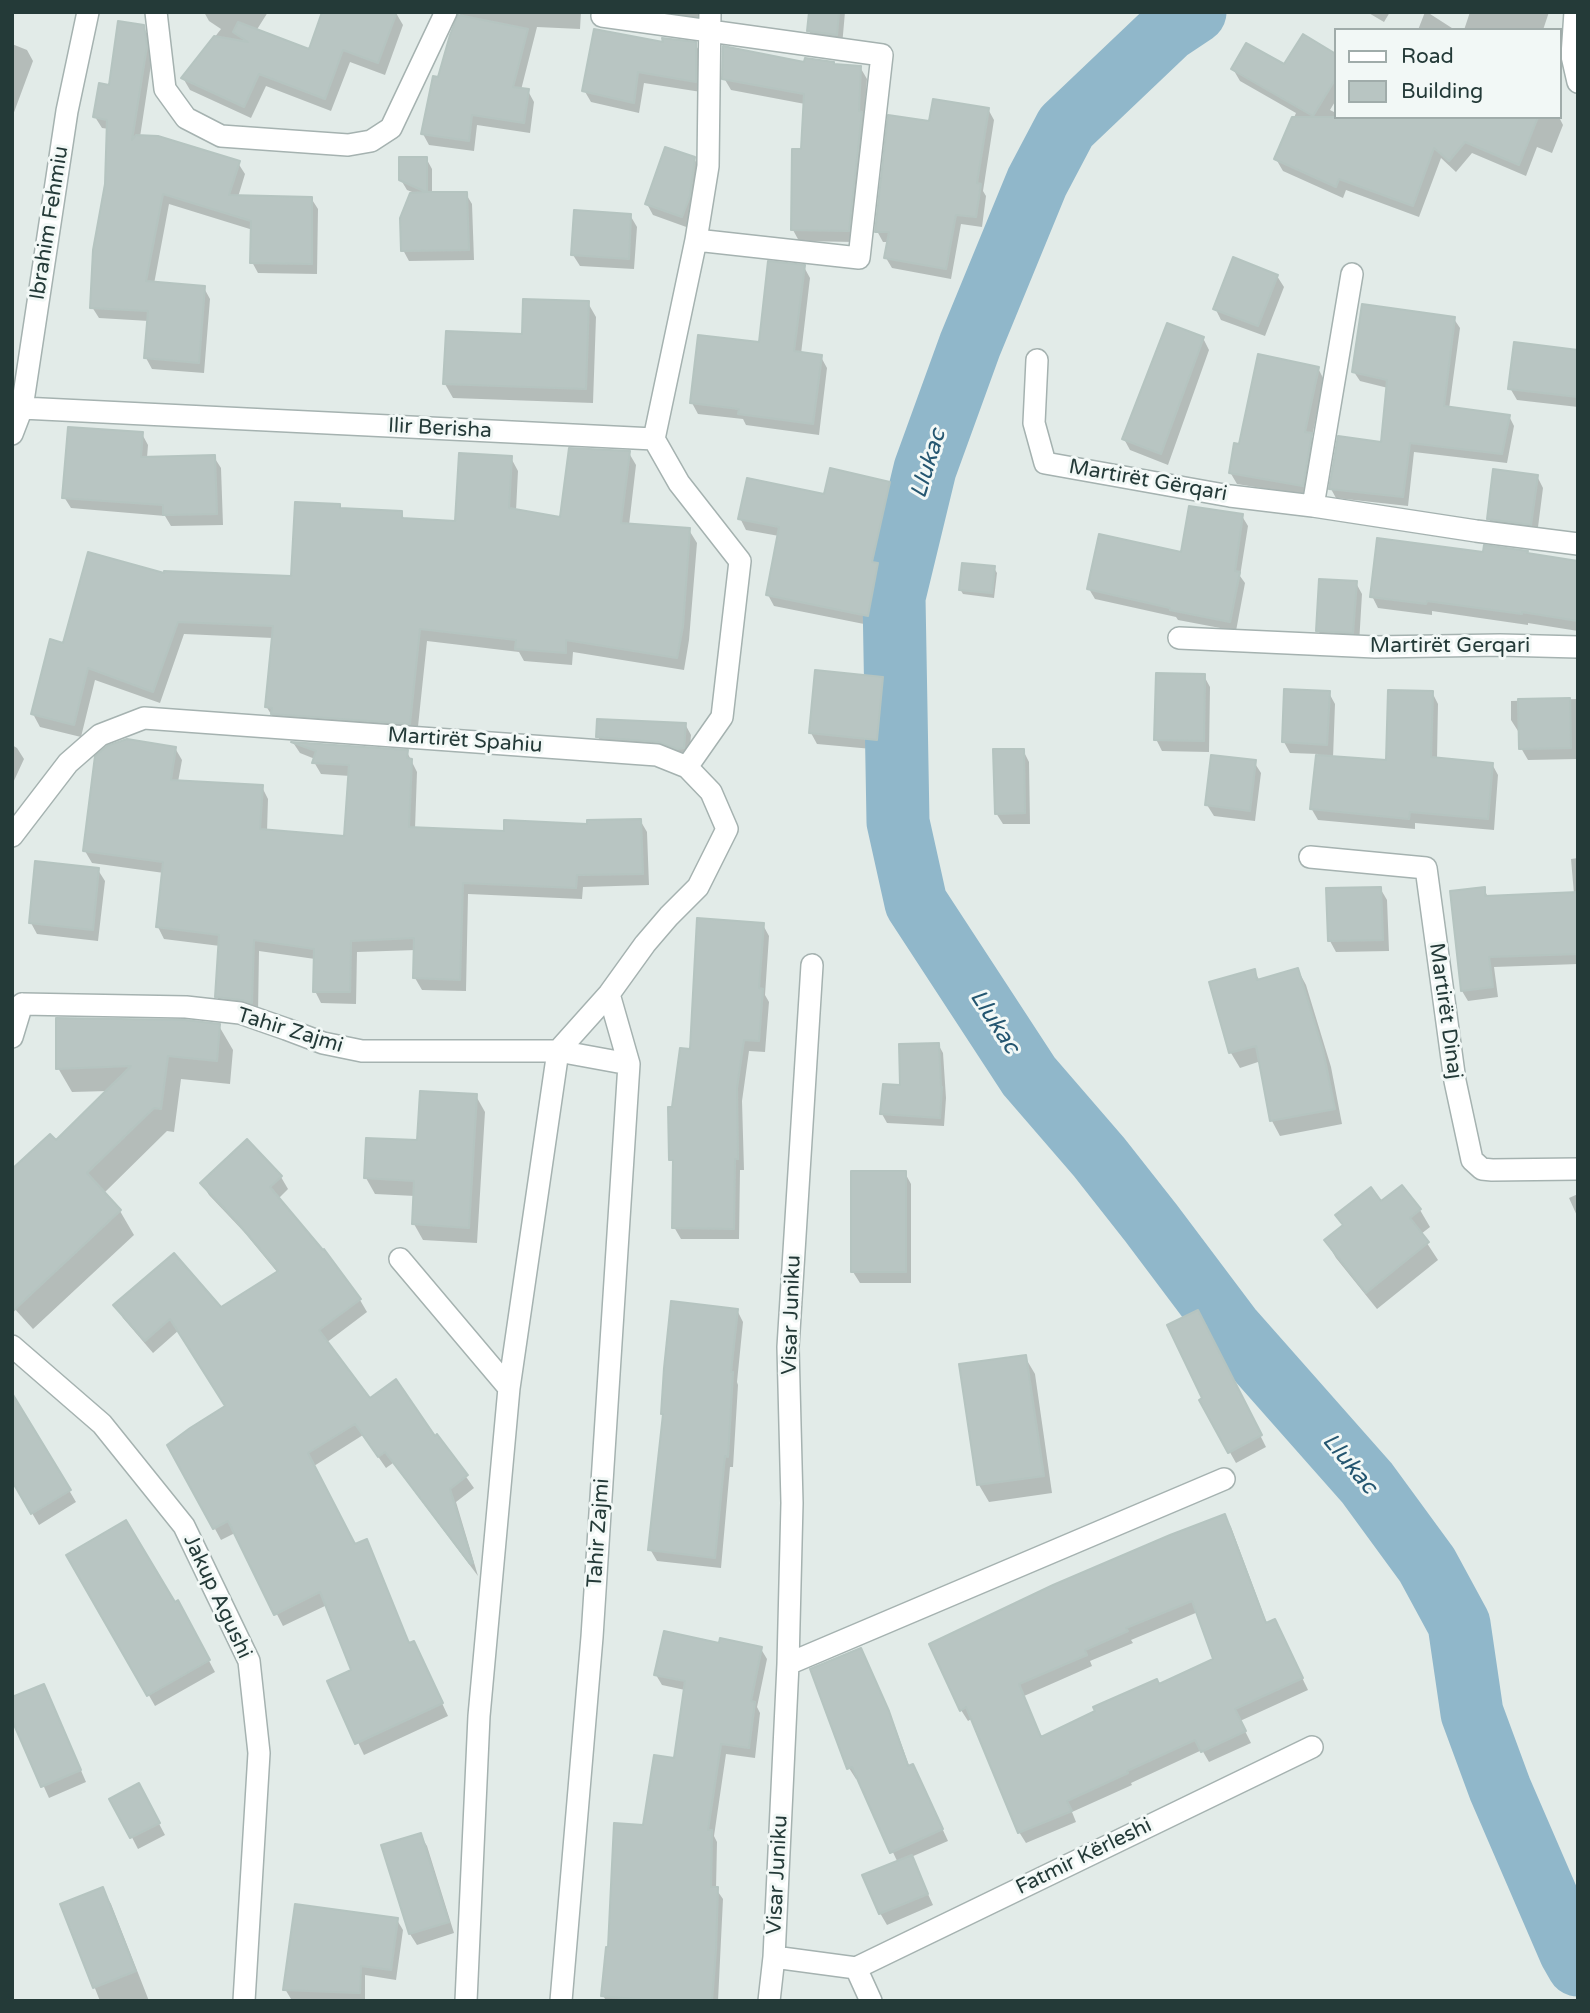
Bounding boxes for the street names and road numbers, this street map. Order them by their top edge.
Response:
street label: Ibrahim Fehmiu [25,144,75,302]
street label: Ilir Berisha [387,414,493,444]
street label: Martirët Gërqari [1067,455,1229,507]
street label: Martirët Gerqari [1370,633,1530,659]
street label: Martirët Spahiu [387,723,543,759]
street label: Martirët Dinaj [1423,941,1467,1081]
street label: Tahir Zajmi [234,1003,346,1059]
street label: Visar Juniku [777,1255,807,1375]
street label: Tahir Zajmi [583,1478,615,1588]
street label: Jakup Agushi [177,1531,257,1663]
street label: Fatmir Kërleshi [1012,1813,1156,1901]
street label: Visar Juniku [762,1815,794,1935]

